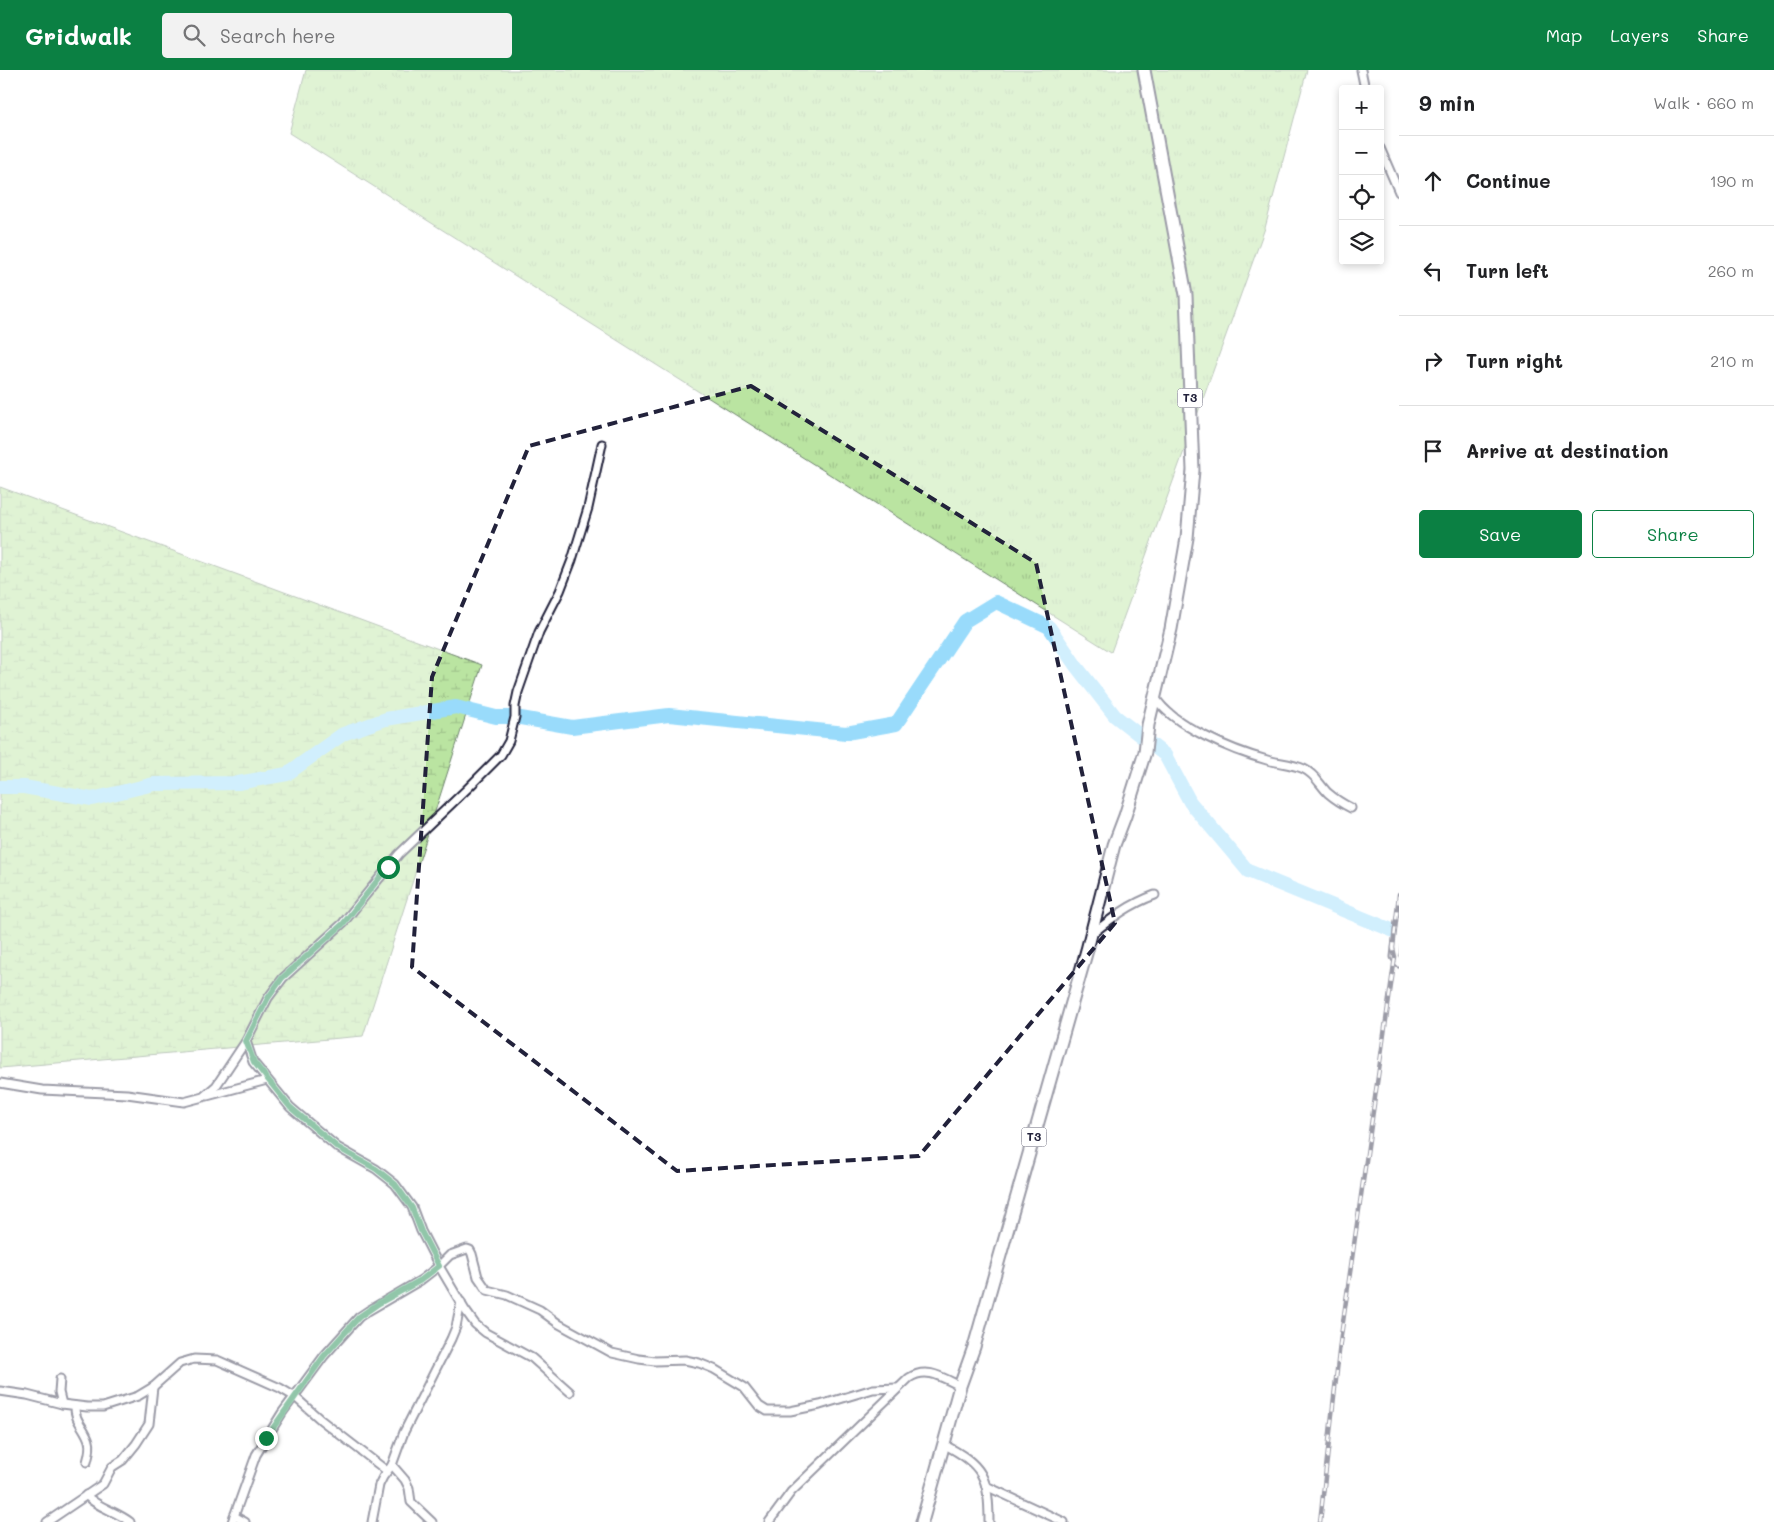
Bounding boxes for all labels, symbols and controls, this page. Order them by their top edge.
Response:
search box [162,13,512,58]
text: Gridwalk [25,20,132,51]
icon: search [180,21,208,49]
text: Search here [220,23,336,48]
text: Map [1546,23,1582,47]
text: Layers [1610,23,1669,47]
text: Share [1697,23,1749,47]
map controls [1339,85,1384,265]
button: + [1339,85,1384,130]
text: 9 min [1419,89,1475,116]
text: Walk · 660 m [1653,92,1754,113]
button: − [1339,130,1384,175]
icon: ahead [1419,167,1447,195]
text: Continue [1466,168,1551,193]
text: 190 m [1710,170,1754,191]
button: locate [1339,175,1384,220]
button: layers [1339,220,1384,265]
icon: left [1419,257,1447,285]
text: Turn left [1466,258,1549,283]
text: 260 m [1708,260,1754,281]
icon: right [1419,347,1447,375]
text: Turn right [1466,348,1563,373]
text: 210 m [1710,350,1754,371]
road number: T3 [1178,388,1202,408]
icon: arrive [1419,437,1447,465]
text: Arrive at destination [1466,438,1669,463]
button: Save [1419,510,1582,558]
button: Share [1592,510,1754,558]
route start [377,856,400,879]
road number: T3 [1022,1128,1046,1146]
route end [255,1427,278,1450]

